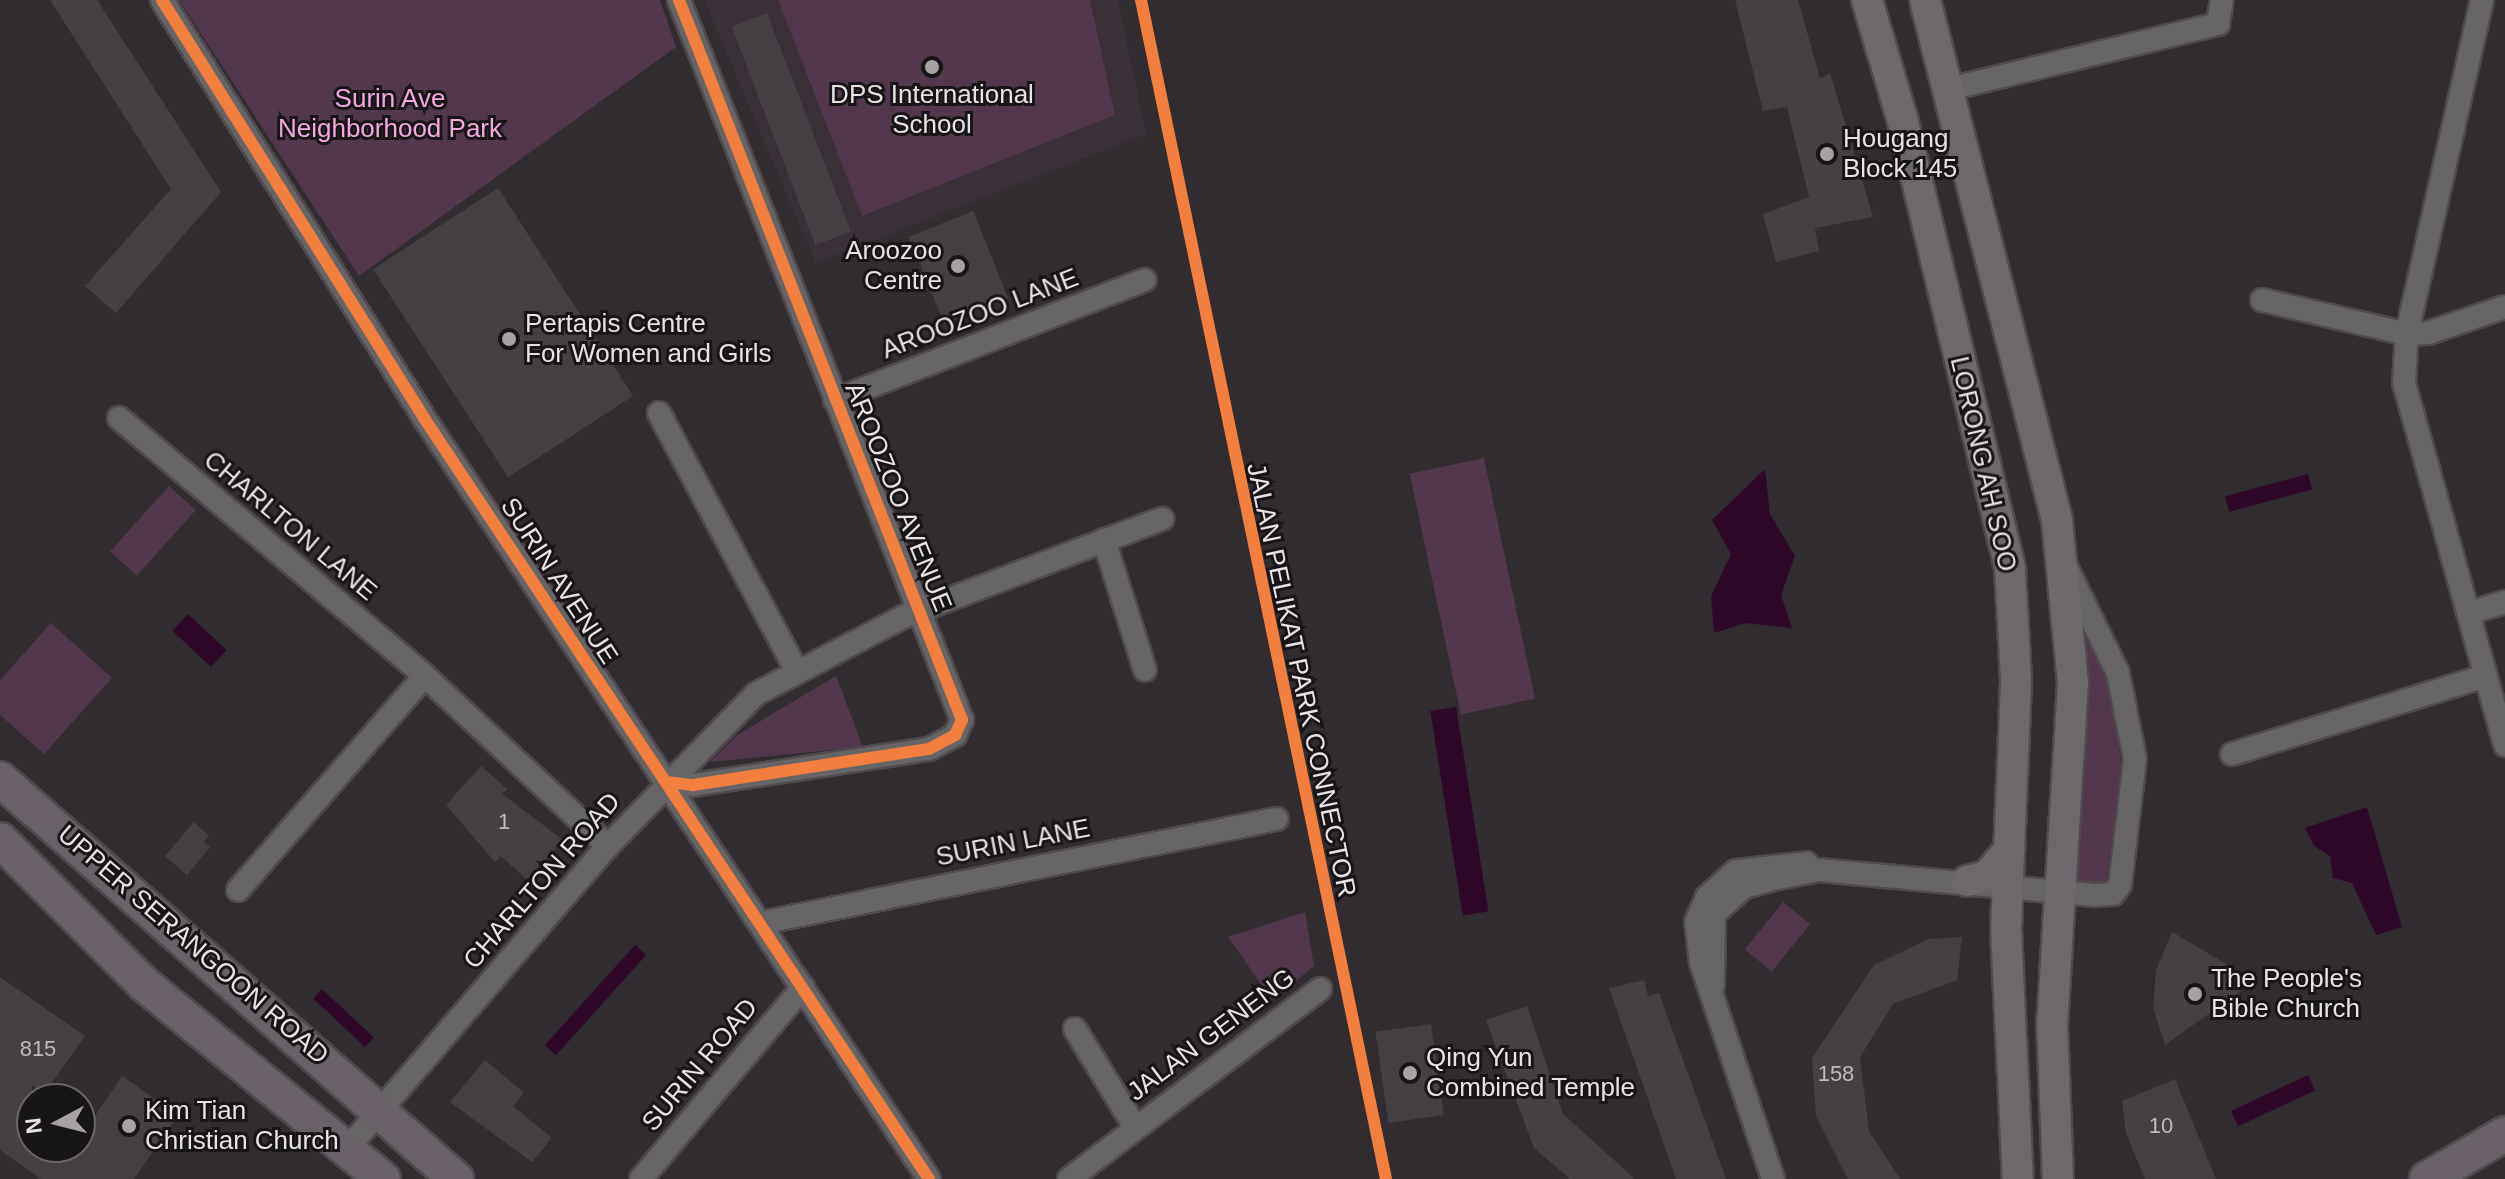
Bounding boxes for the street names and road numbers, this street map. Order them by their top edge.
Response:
street label: AROOZOO LANE [877,262,1083,366]
street label: LORONG AH SOO [1943,353,2023,575]
street label: AROOZOO AVENUE [838,378,958,616]
street label: CHARLTON LANE [197,445,383,607]
street label: JALAN PELIKAT PARK CONNECTOR [1240,460,1362,900]
street label: SURIN AVENUE [493,492,625,670]
street label: CHARLTON ROAD [457,787,627,975]
street label: SURIN LANE [933,813,1093,873]
street label: UPPER SERANGOON ROAD [51,819,335,1071]
street label: JALAN GENENG [1121,962,1301,1108]
street label: SURIN ROAD [636,992,764,1138]

